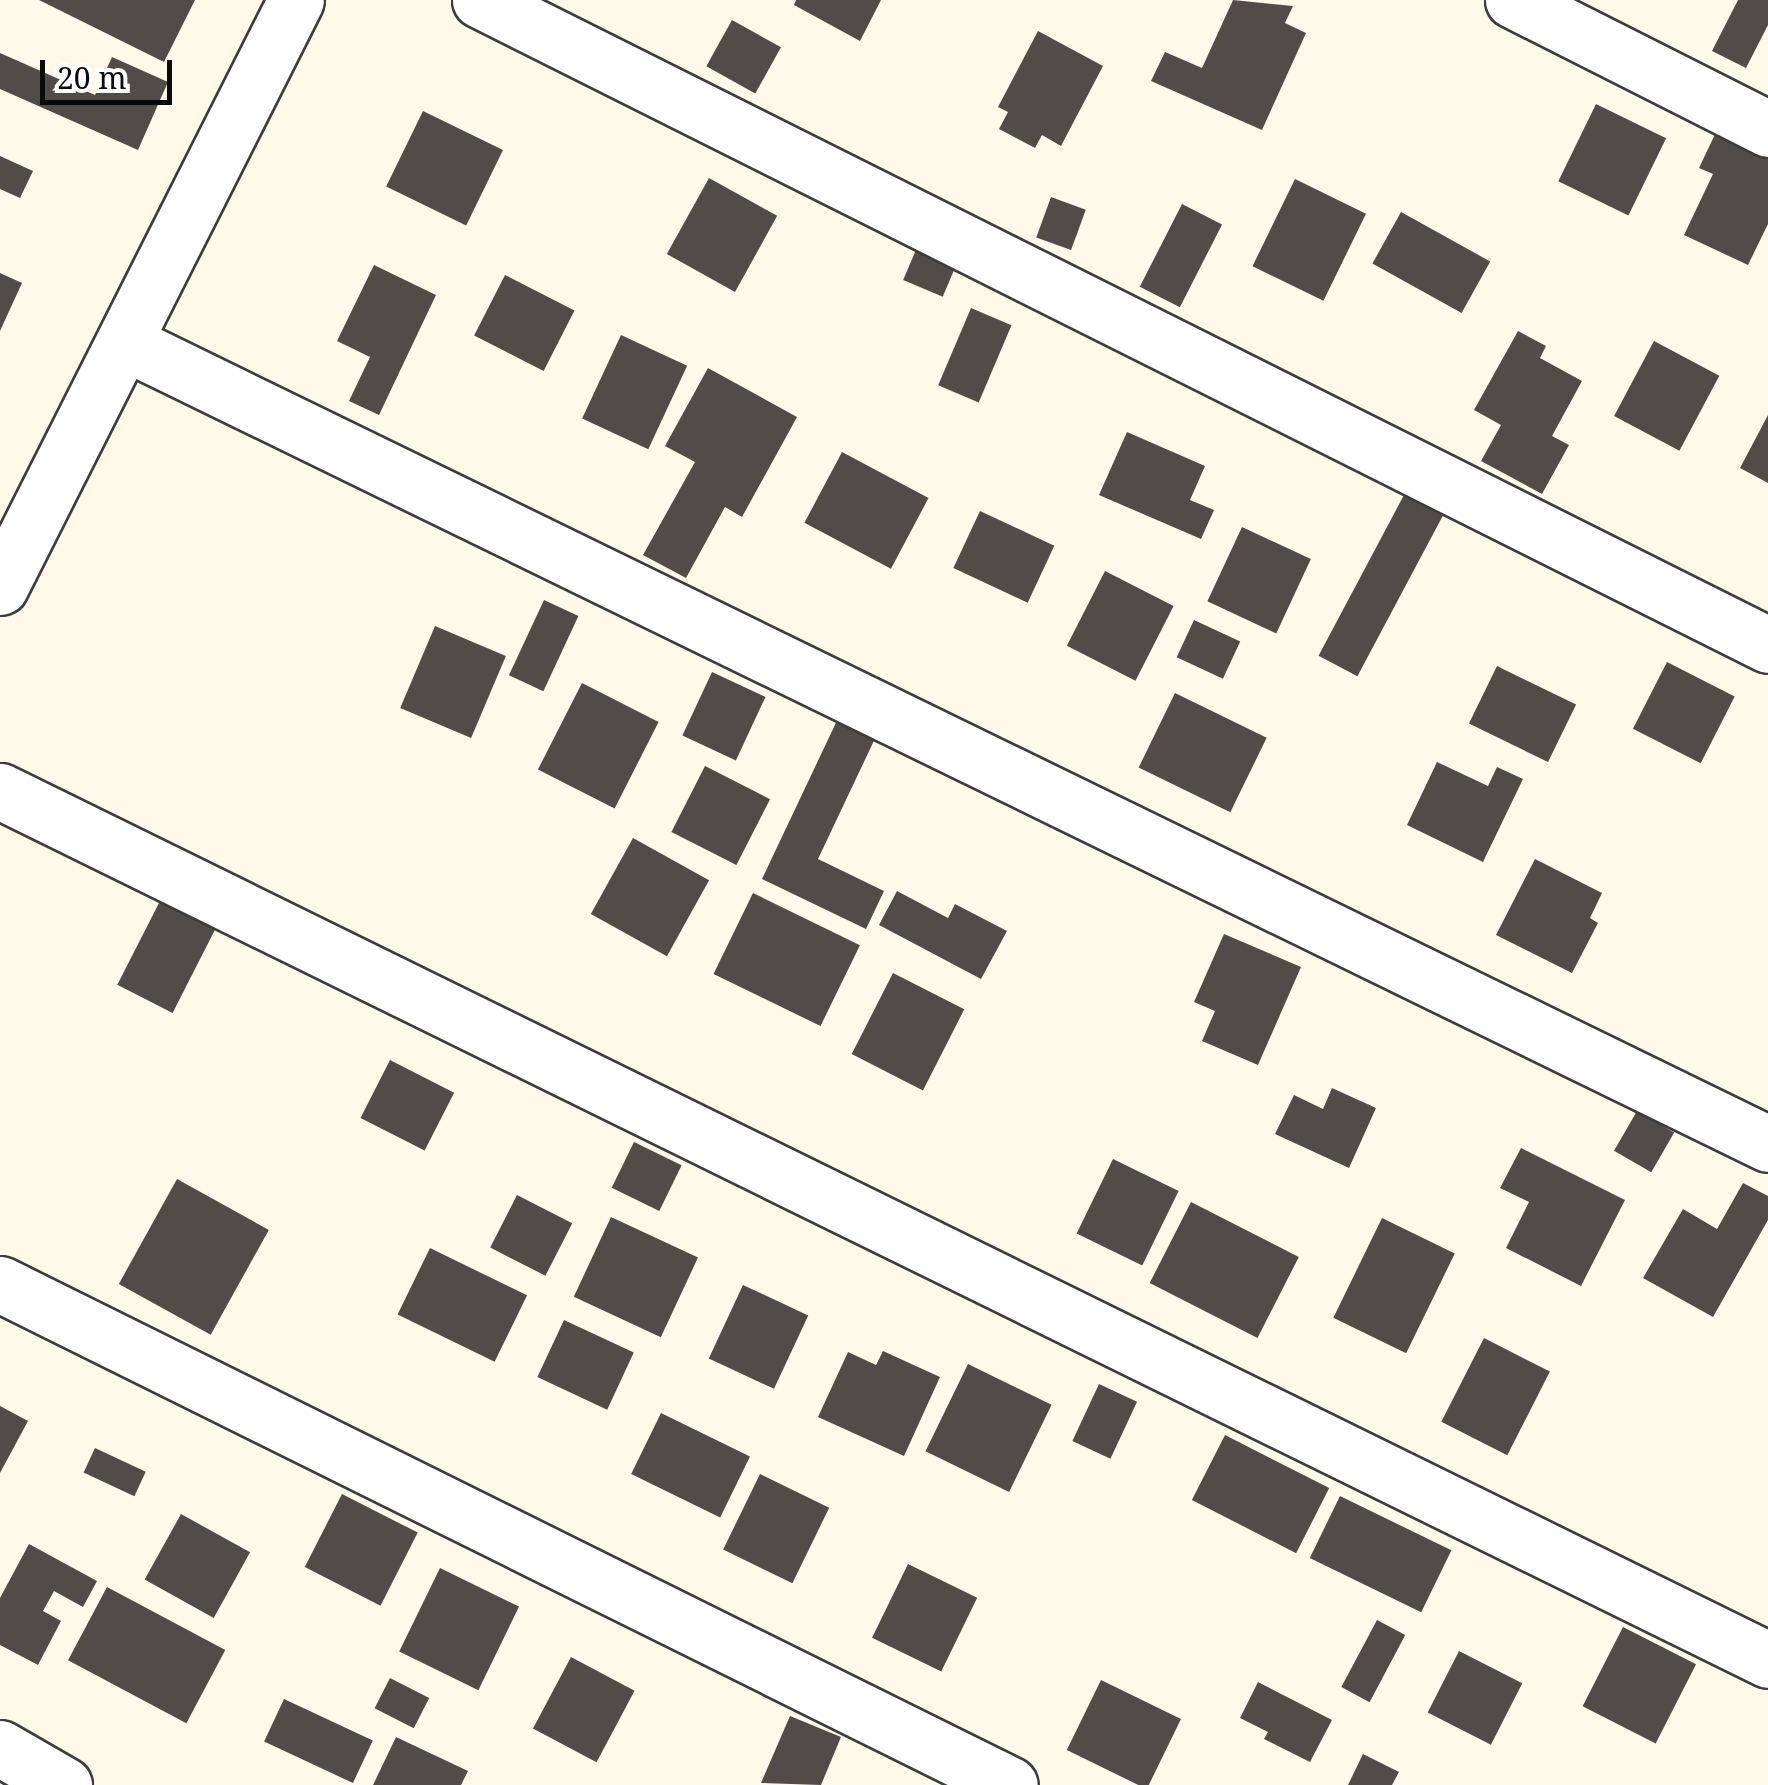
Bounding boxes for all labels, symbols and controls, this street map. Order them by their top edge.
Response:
scale bar [45,40,178,102]
text: 20 m [57,57,127,98]

